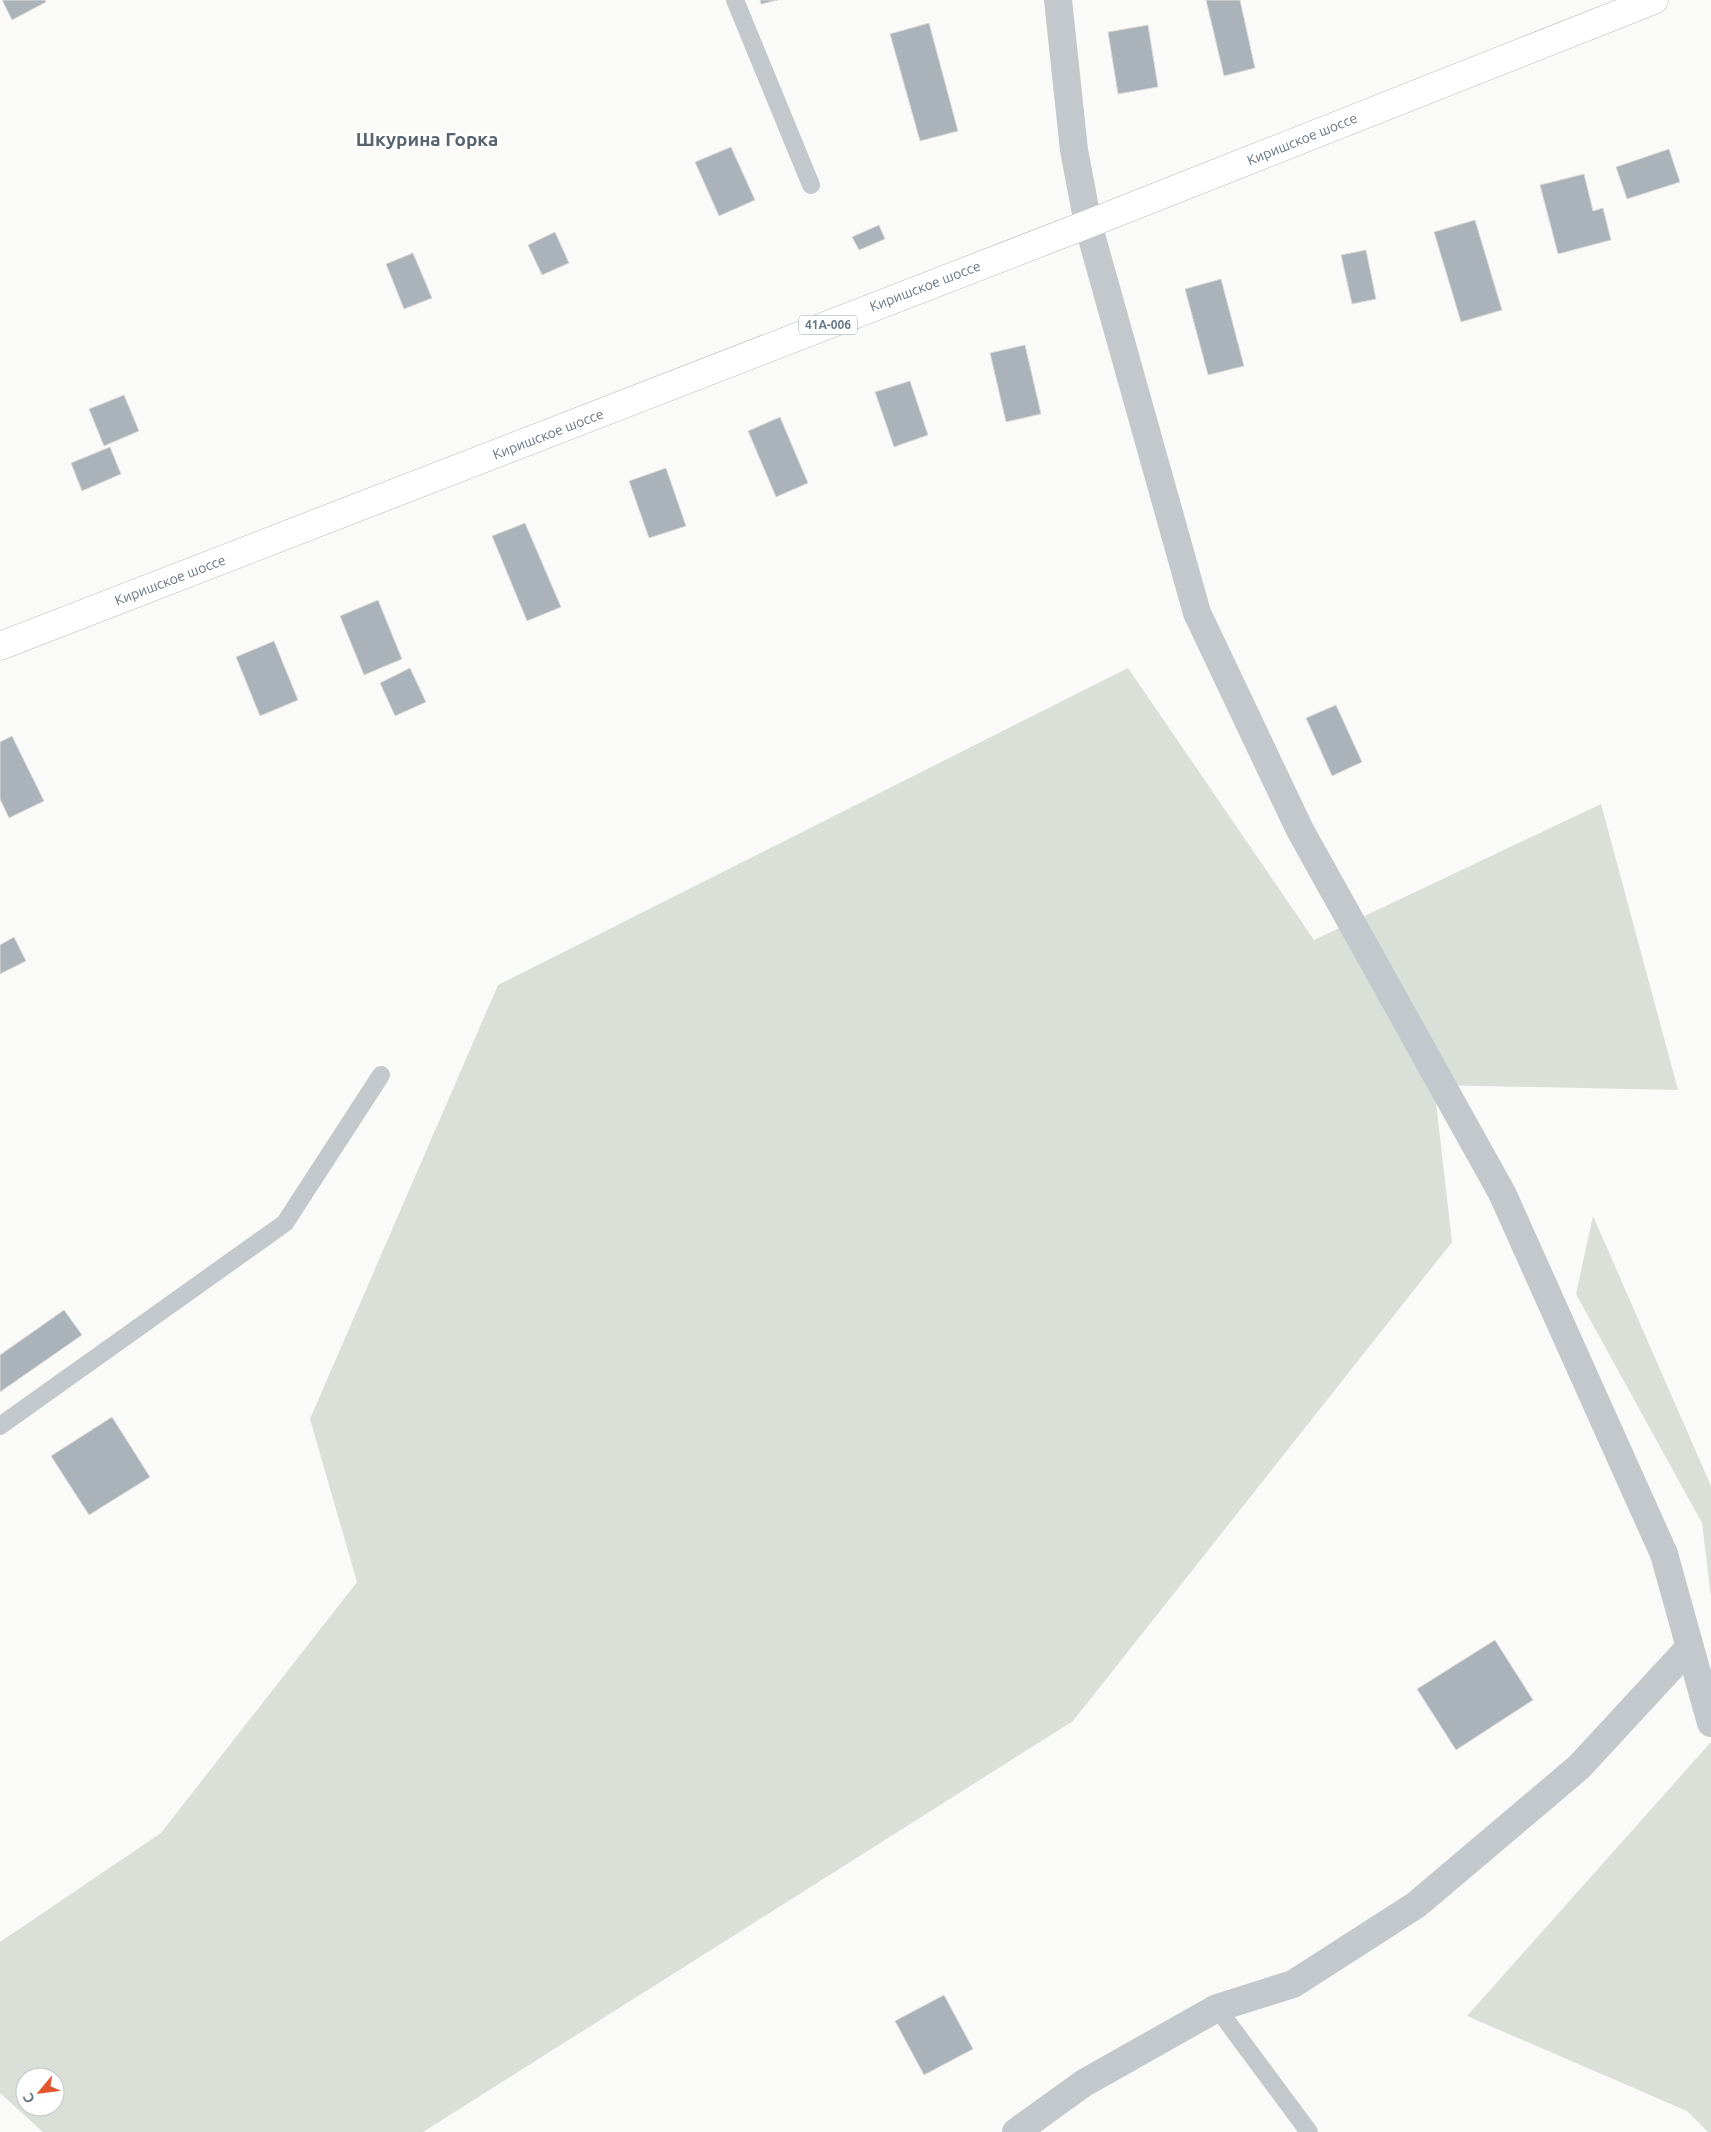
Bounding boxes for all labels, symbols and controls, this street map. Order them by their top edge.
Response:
street label: Киришское шоссе [1245,110,1359,168]
district label: Шкурина Горка [356,128,498,150]
street label: Киришское шоссе [867,257,983,315]
road number: 41А-006 [799,316,857,334]
street label: Киришское шоссе [490,405,606,463]
street label: Киришское шоссе [112,551,228,609]
north arrow [15,2067,65,2117]
text: С [19,2090,38,2106]

